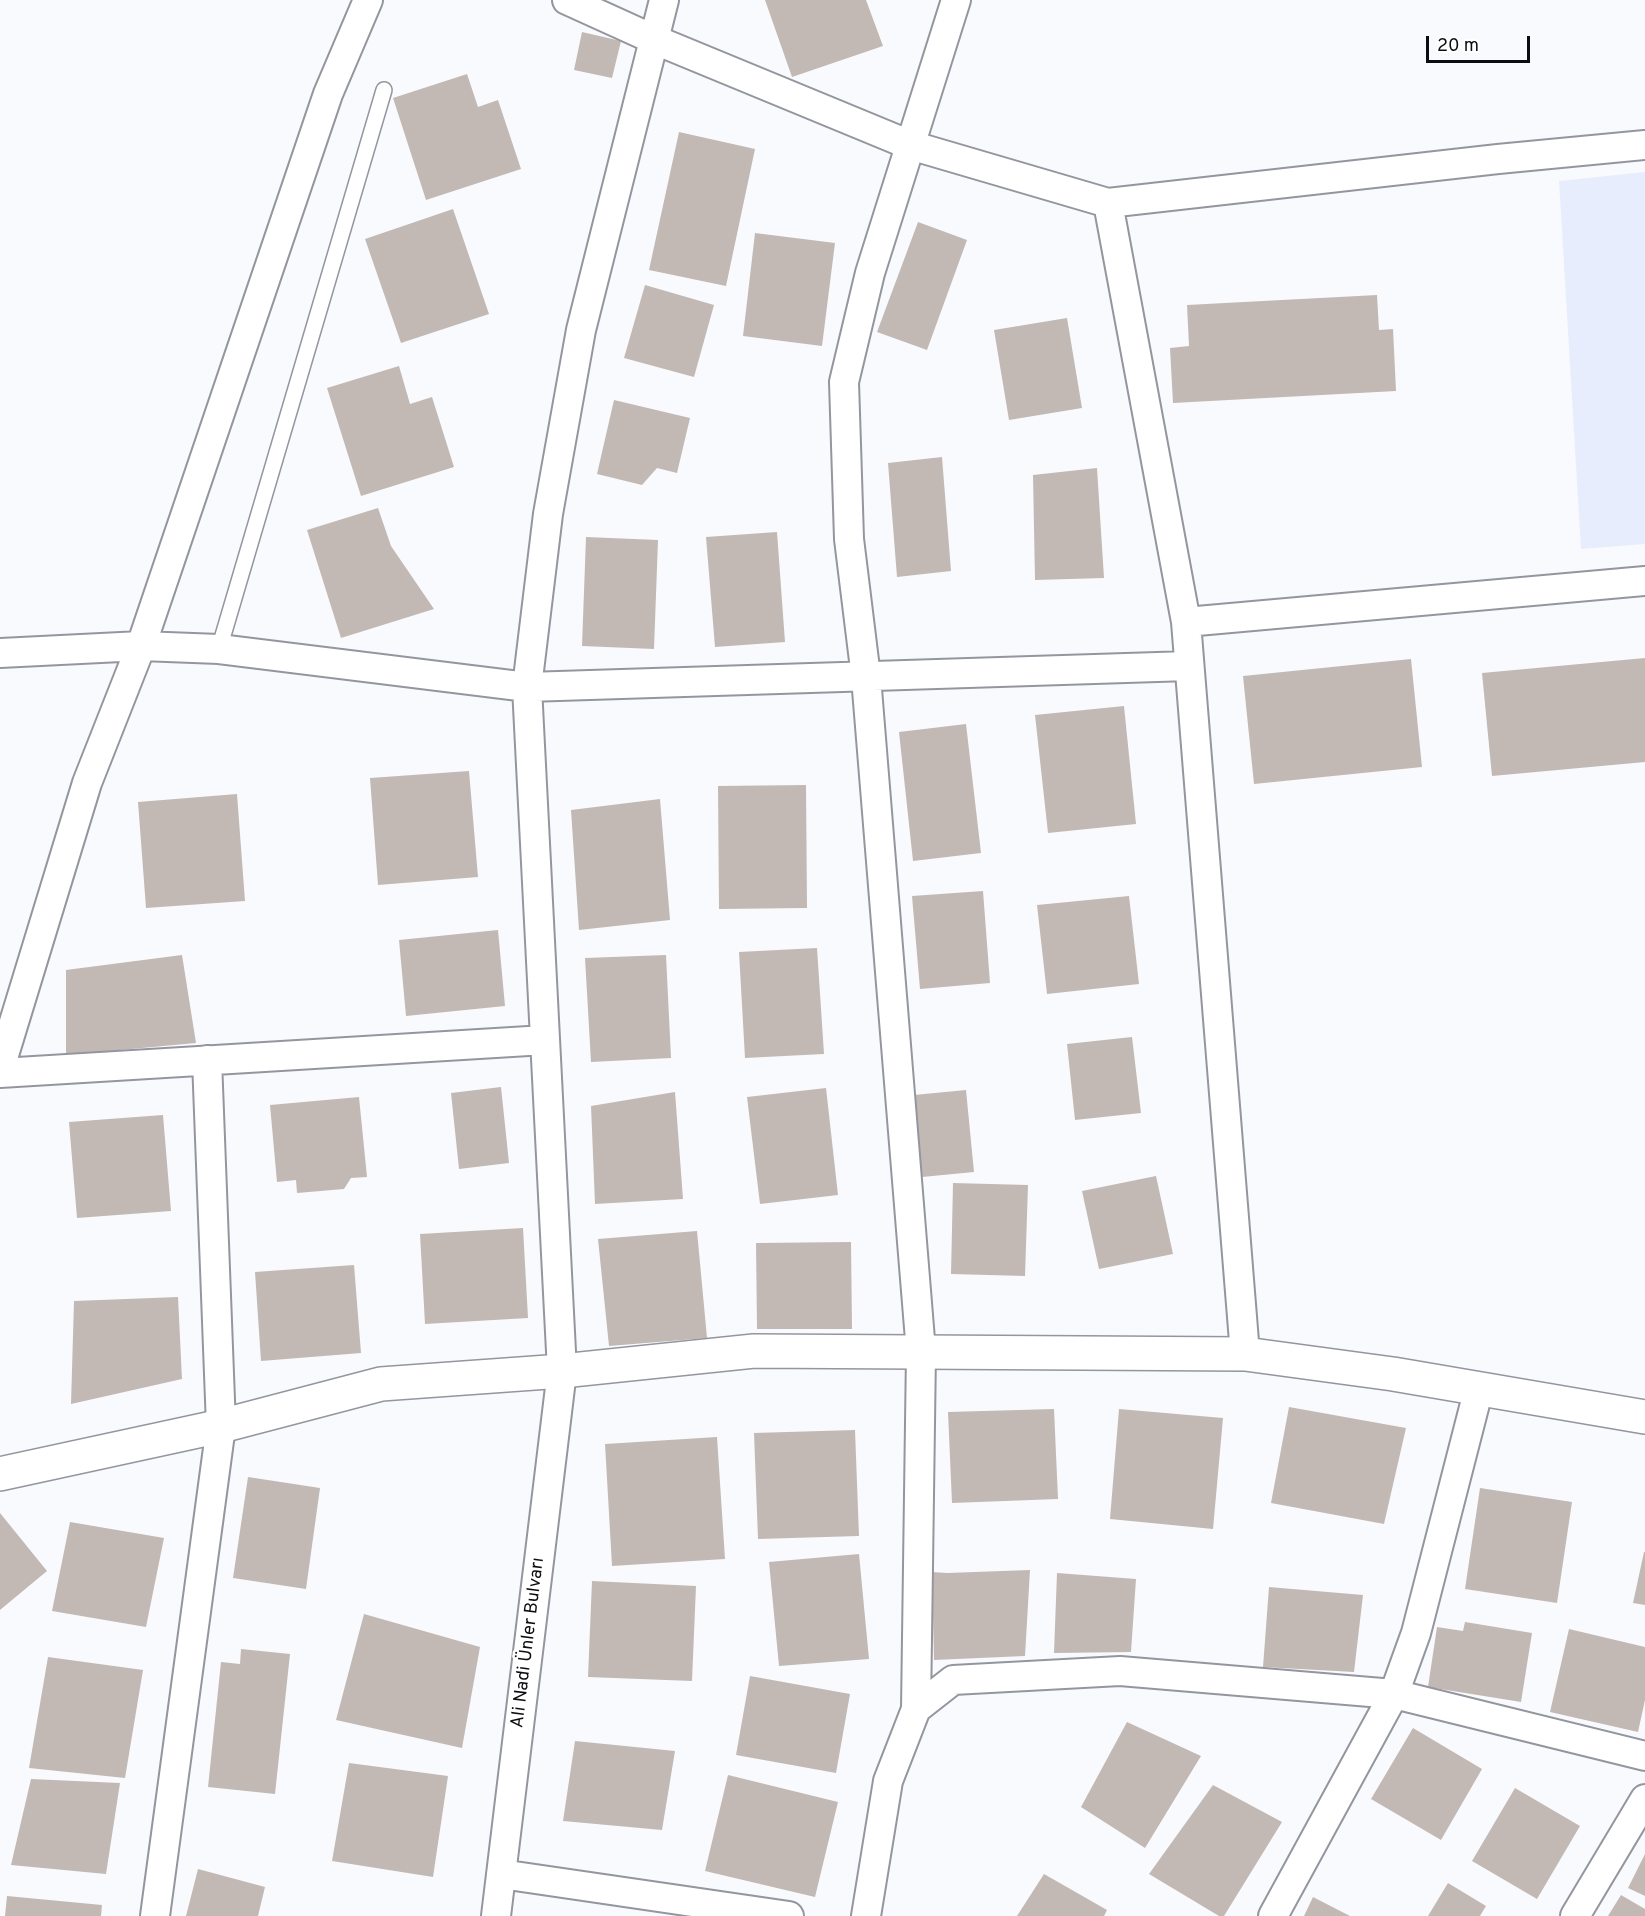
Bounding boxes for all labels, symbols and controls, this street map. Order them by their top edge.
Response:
scale bar [1429,24,1532,62]
text: 20 m [1437,35,1479,58]
street label: Ali Nadi Ünler Bulvarı [508,1556,550,1730]

